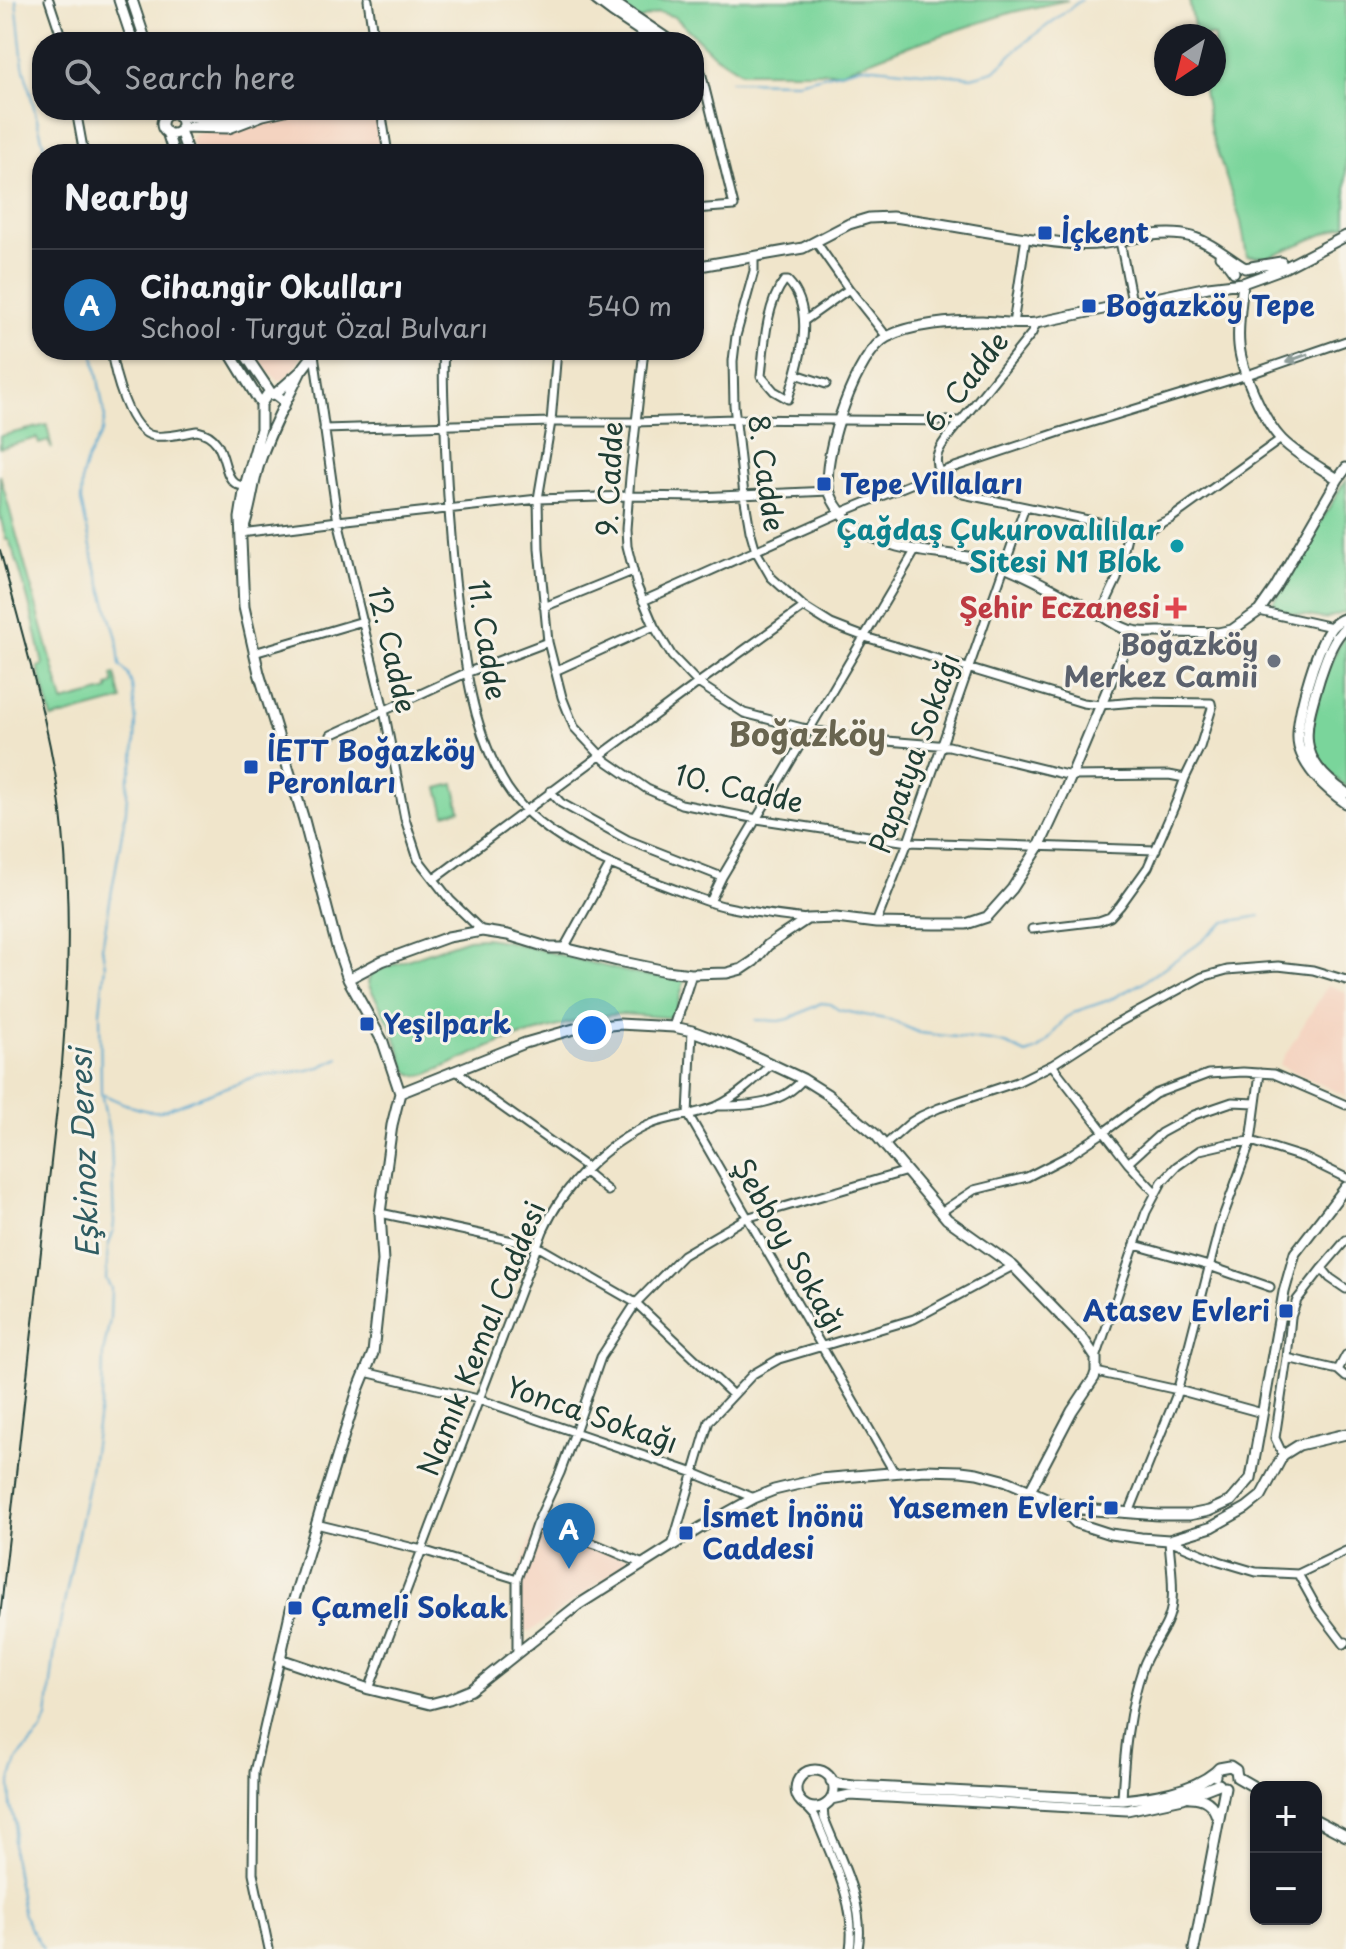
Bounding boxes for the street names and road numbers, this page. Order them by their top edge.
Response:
street label: 6. Cadde [911,321,1018,441]
street label: 8. Cadde [738,411,797,534]
street label: 9. Cadde [584,420,633,538]
street label: 11. Cadde [458,576,519,703]
street label: 12. Cadde [358,582,429,717]
street label: Papatya Sokağı [857,646,970,859]
street label: 10. Cadde [671,752,808,823]
street label: Şebboy Sokağı [722,1149,858,1341]
street label: Namık Kemal Caddesi [406,1194,555,1482]
street label: Yonca Sokağı [501,1364,684,1463]

